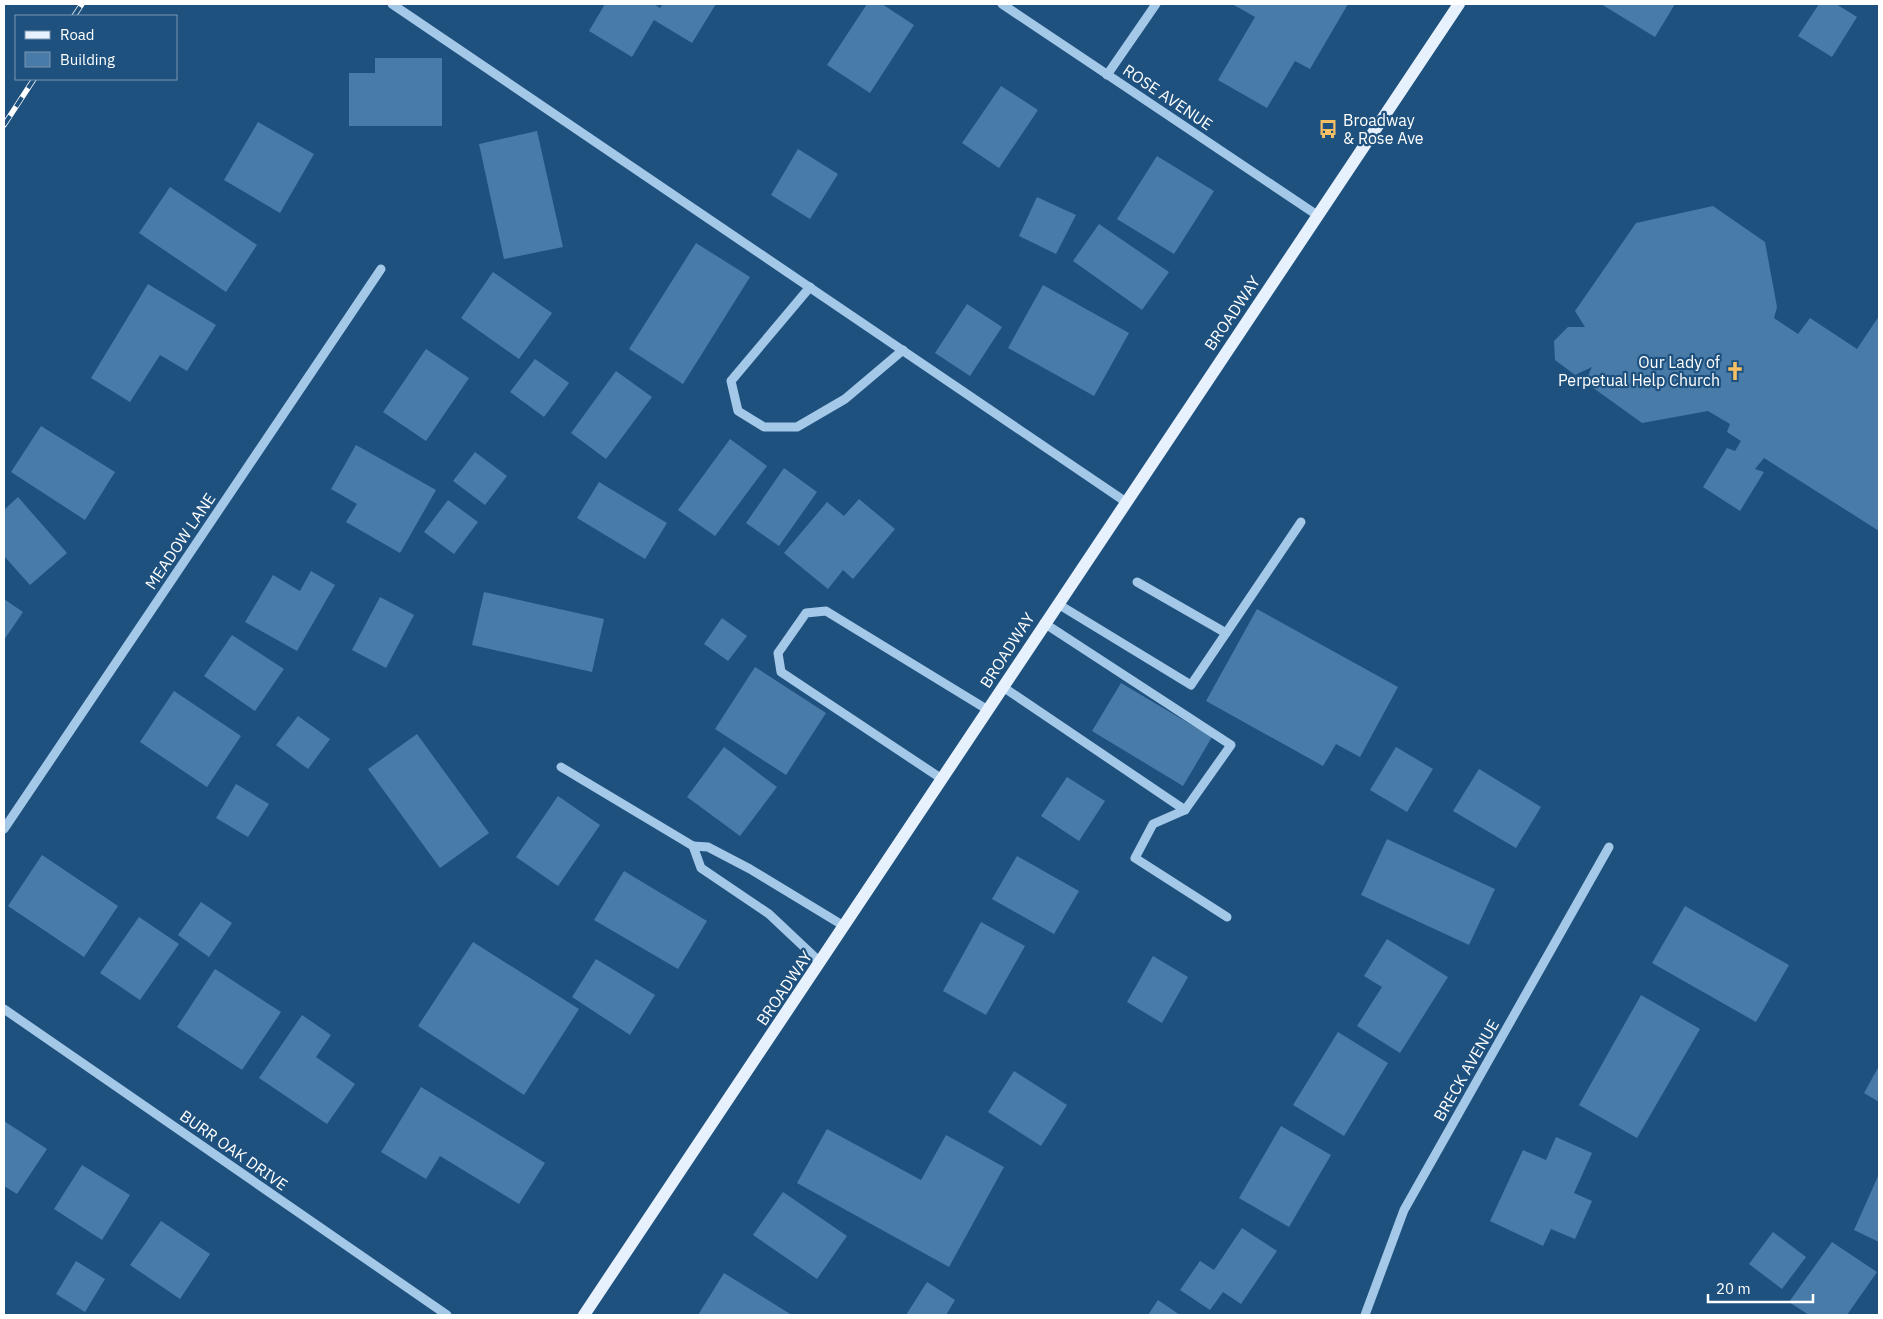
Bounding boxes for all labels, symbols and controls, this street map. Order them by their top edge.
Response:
legend [15,15,178,80]
text: Road [60,25,95,44]
text: Building [60,50,115,69]
street label: ROSE AVENUE [1119,60,1217,134]
place label: Broadway & Rose Ave [1343,110,1424,148]
bus stop icon: Broadway & Rose Ave [1317,118,1339,140]
street label: BROADWAY [1200,271,1265,354]
place label: Our Lady of Perpetual Help Church [1558,352,1720,390]
church icon: Our Lady of Perpetual Help Church [1724,360,1746,382]
street label: MEADOW LANE [140,489,220,593]
street label: BROADWAY [975,608,1039,691]
street label: BROADWAY [752,946,817,1029]
street label: BRECK AVENUE [1429,1016,1503,1124]
street label: BURR OAK DRIVE [176,1105,292,1195]
scale bar [1708,1272,1813,1304]
text: 20 m [1716,1279,1751,1298]

